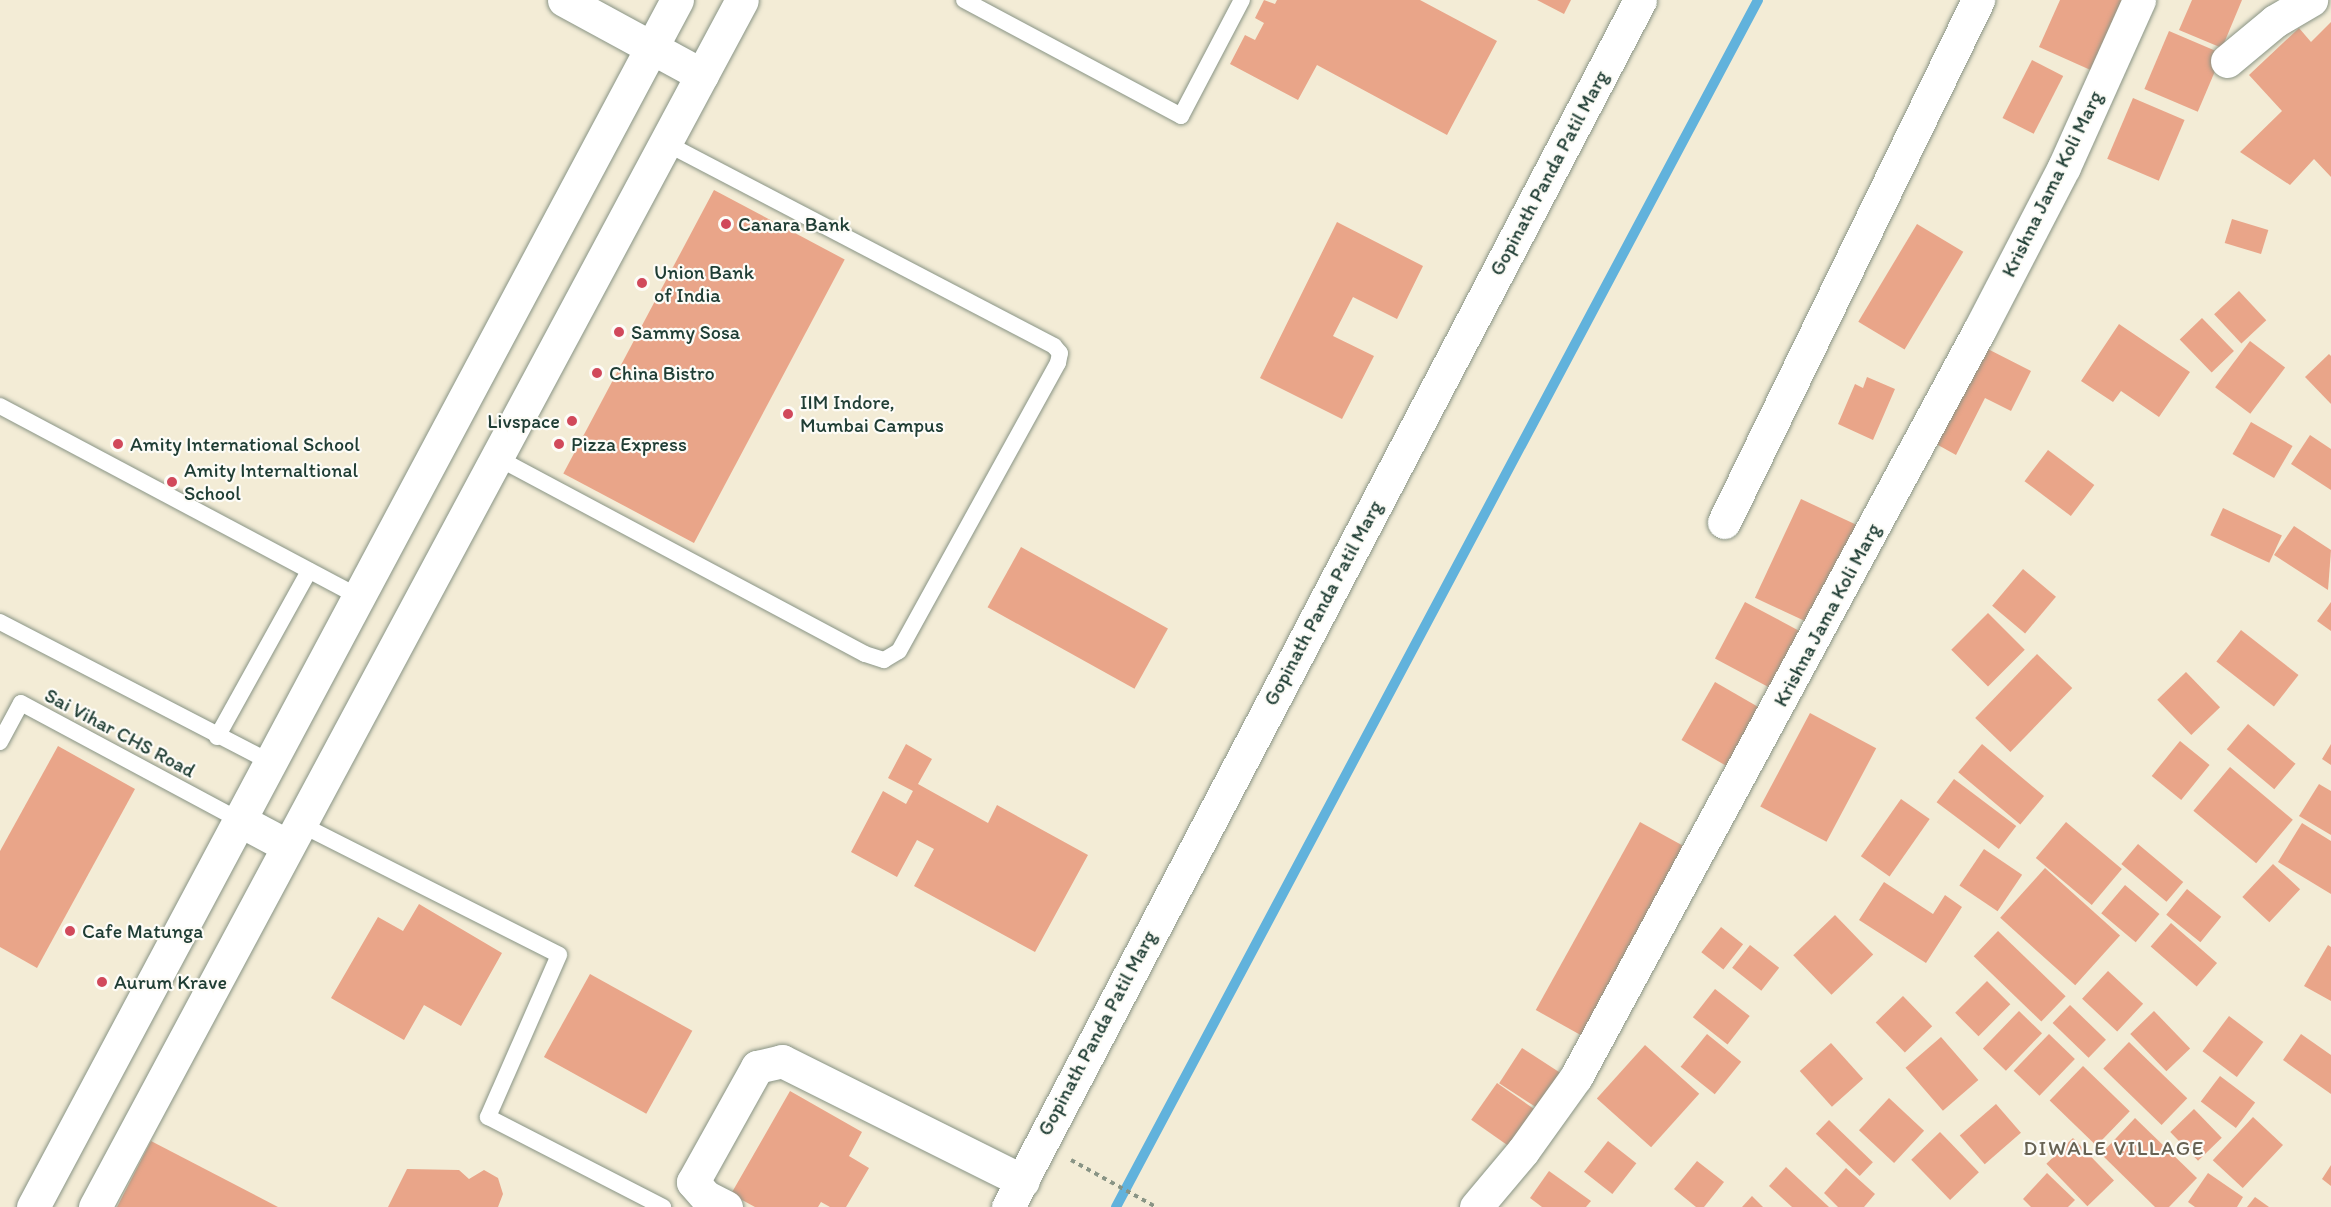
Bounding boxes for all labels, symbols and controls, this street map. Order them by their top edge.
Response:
street label: Gopinath Panda Patil Marg [1485,66,1613,280]
street label: Krishna Jama Koli Marg [1996,87,2108,281]
place label: Canara Bank [738,212,850,236]
marker: Canara Bank [719,217,733,231]
place label: Union Bank of India [654,260,754,307]
marker: Union Bank of India [635,276,649,290]
place label: Sammy Sosa [631,320,740,344]
marker: Sammy Sosa [612,325,626,339]
place label: China Bistro [609,361,715,385]
marker: China Bistro [590,366,604,380]
place label: IIM Indore, Mumbai Campus [800,390,943,437]
marker: IIM Indore, Mumbai Campus [781,407,795,421]
place label: Livspace [487,409,560,433]
marker: Livspace [565,414,579,428]
place label: Amity International School [130,432,362,456]
place label: Pizza Express [571,432,686,456]
marker: Amity International School [111,437,125,451]
marker: Pizza Express [552,437,566,451]
place label: Amity Internaltional School [184,458,360,505]
marker: Amity Internaltional School [165,475,179,489]
street label: Gopinath Panda Patil Marg [1259,496,1387,710]
street label: Krishna Jama Koli Marg [1768,519,1886,711]
street label: Sai Vihar CHS Road [41,683,199,783]
place label: Cafe Matunga [82,919,202,943]
marker: Cafe Matunga [63,924,77,938]
street label: Gopinath Panda Patil Marg [1033,926,1161,1140]
place label: Aurum Krave [114,970,227,994]
marker: Aurum Krave [95,975,109,989]
district label: DIWALE VILLAGE [2023,1135,2205,1161]

